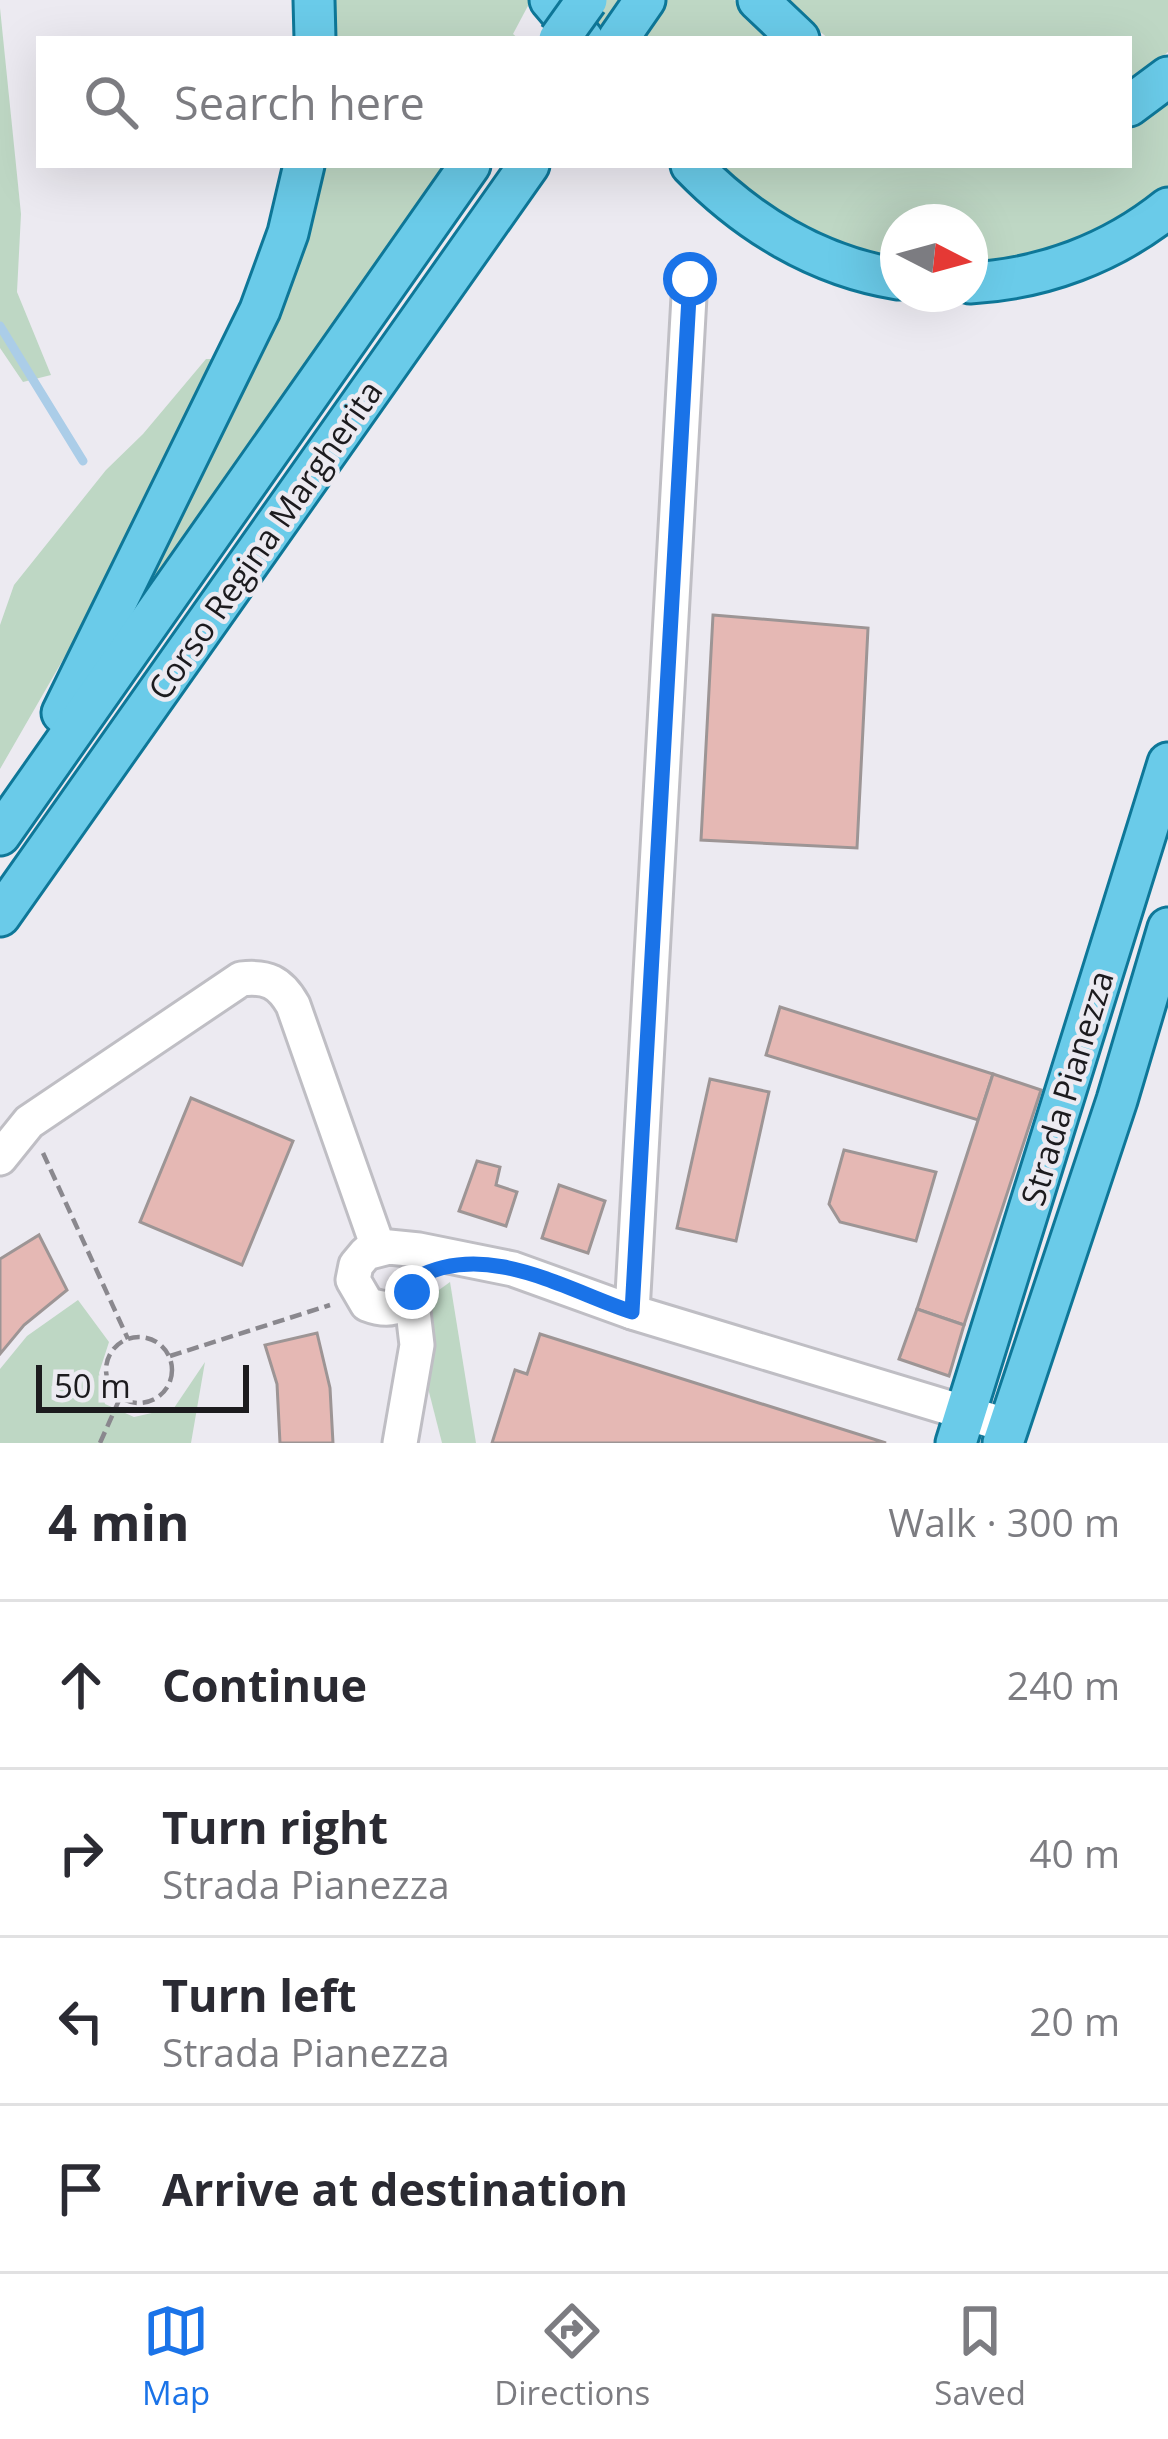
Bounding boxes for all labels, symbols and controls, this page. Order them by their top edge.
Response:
search box [36,36,1132,168]
icon: search [78,69,144,135]
text: Search here [174,72,425,133]
north arrow [880,204,988,312]
route start [663,252,717,306]
street label: Corso Regina Margherita [137,371,392,709]
street label: Strada Pianezza [1009,965,1124,1211]
route end [385,1265,439,1319]
scale bar [36,1359,249,1412]
text: 50 m [54,1363,131,1408]
text: 4 min [48,1486,190,1556]
text: Walk · 300 m [888,1495,1120,1548]
icon: ahead [48,1652,114,1718]
text: Continue [162,1654,367,1715]
text: 240 m [1007,1658,1120,1711]
text: Turn right [162,1796,388,1857]
icon: right [48,1820,114,1886]
text: 40 m [1029,1826,1120,1879]
text: Strada Pianezza [162,1857,450,1910]
text: Turn left [162,1964,357,2025]
icon: left [48,1988,114,2054]
text: 20 m [1029,1994,1120,2047]
text: Strada Pianezza [162,2025,450,2078]
icon: arrive [48,2156,114,2222]
text: Arrive at destination [162,2158,628,2219]
tab: Map [142,2298,210,2415]
tab: Directions [494,2298,650,2415]
tab: Saved [934,2298,1026,2415]

